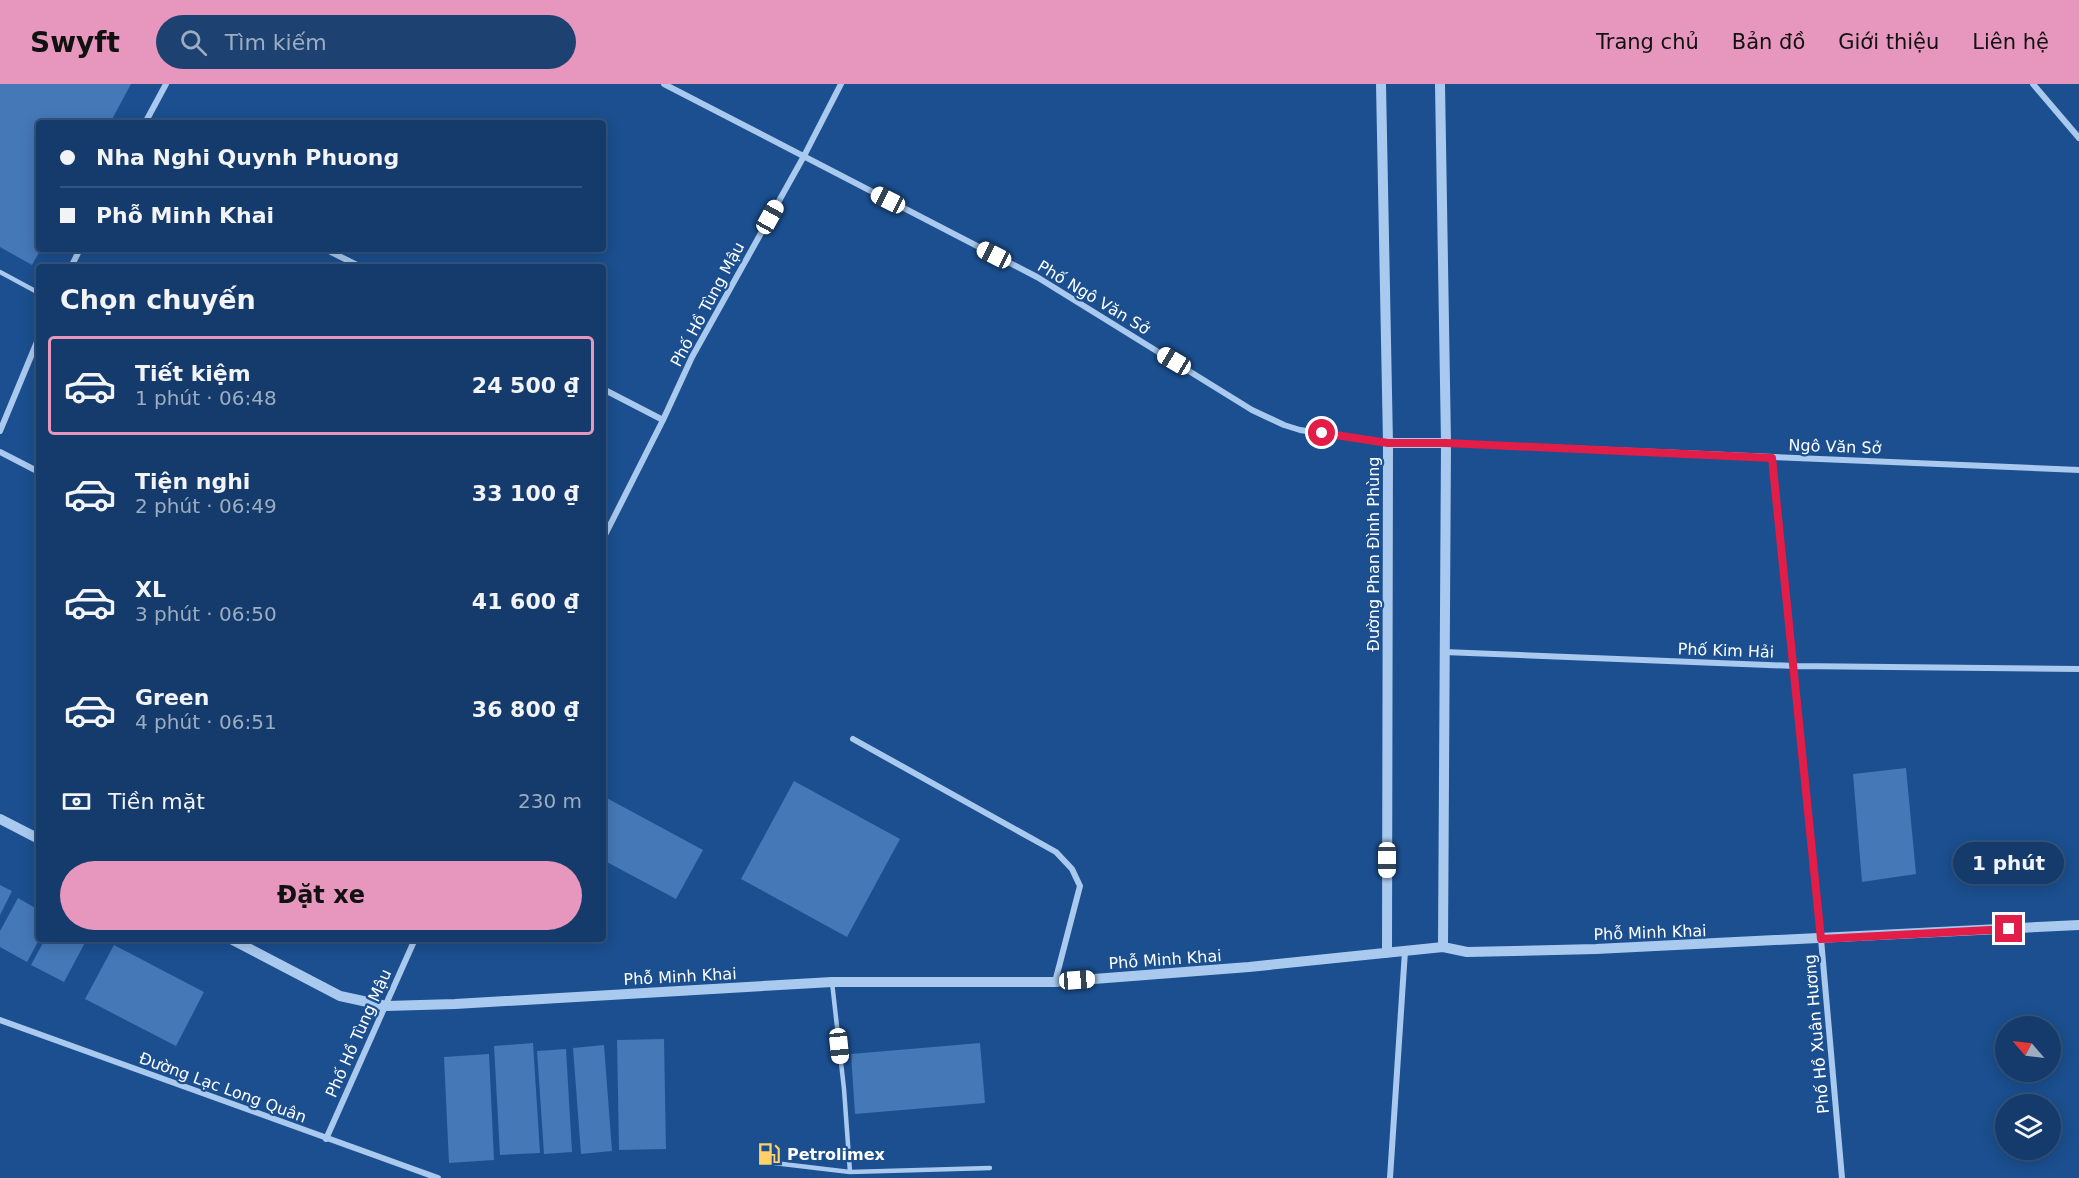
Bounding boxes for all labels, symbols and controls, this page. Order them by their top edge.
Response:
search box [156,15,576,69]
text: Swyft [30,26,120,59]
icon: search [177,26,210,59]
text: Tìm kiếm [225,30,327,55]
text: Trang chủ [1596,30,1699,54]
text: Bản đồ [1732,30,1805,54]
text: Giới thiệu [1838,30,1939,54]
text: Liên hệ [1972,30,2049,54]
text: Nha Nghi Quynh Phuong [96,145,399,170]
car [868,184,908,216]
car [753,197,787,237]
text: Phỗ Minh Khai [96,203,274,228]
street label: Phố Hồ Tùng Mậu [667,239,748,370]
car [974,239,1014,271]
street label: Phố Ngô Văn Sở [1034,256,1153,339]
text: Chọn chuyến [60,284,256,315]
car [1154,344,1194,378]
icon: car [63,359,117,413]
text: Tiết kiệm [135,361,251,386]
text: 24 500 ₫ [472,373,579,398]
text: 1 phút · 06:48 [135,386,277,410]
route start [1308,419,1335,446]
street label: Ngô Văn Sở [1788,435,1882,458]
street label: Đường Phan Đình Phùng [1364,457,1383,651]
icon: car [63,467,117,521]
text: Tiện nghi [135,469,250,494]
text: 33 100 ₫ [472,481,579,506]
text: 2 phút · 06:49 [135,494,277,518]
icon: car [63,575,117,629]
text: XL [135,577,166,602]
text: 41 600 ₫ [472,589,579,614]
text: 3 phút · 06:50 [135,602,277,626]
street label: Phố Kim Hải [1677,639,1775,662]
icon: car [63,683,117,737]
text: Green [135,685,209,710]
text: 36 800 ₫ [472,697,579,722]
text: 4 phút · 06:51 [135,710,277,734]
icon: cash [60,785,93,818]
text: Tiền mặt [108,789,205,814]
text: 230 m [518,789,582,813]
car [1378,842,1396,878]
callout: 1 phút [1954,842,2064,884]
text: 1 phút [1972,851,2045,875]
button: Đặt xe [60,861,582,930]
route end [1995,915,2022,942]
street label: Phỗ Minh Khai [1593,921,1707,944]
street label: Phỗ Minh Khai [1108,946,1222,973]
street label: Phố Hồ Xuân Hương [1800,953,1833,1114]
street label: Phỗ Minh Khai [623,964,737,989]
street label: Phố Hồ Tùng Mậu [322,966,395,1100]
car [1058,970,1096,990]
north arrow [1995,1016,2061,1082]
map controls [1995,1016,2061,1160]
car [828,1027,850,1065]
street label: Đường Lạc Long Quân [137,1048,309,1127]
button: layers [1995,1094,2061,1160]
fuel station icon: Petrolimex [756,1141,782,1167]
place label: Petrolimex [787,1145,886,1164]

